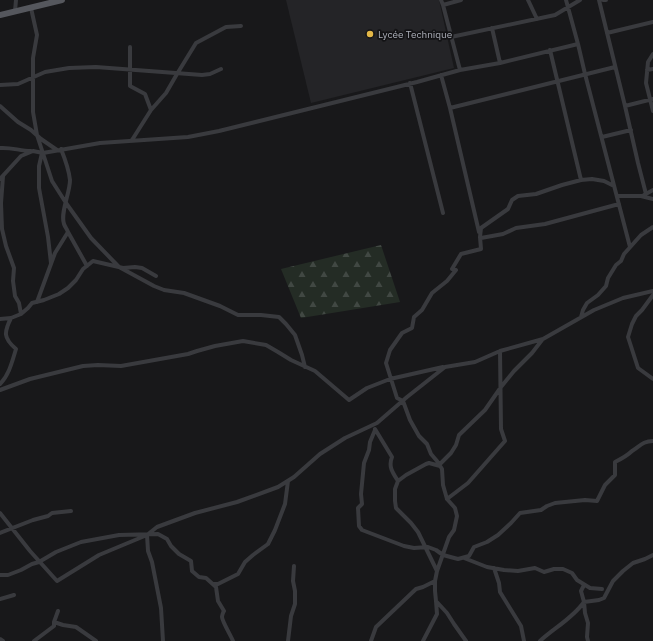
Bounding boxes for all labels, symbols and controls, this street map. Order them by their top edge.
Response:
place label: Lycée Technique [378,28,453,41]
marker: Lycée Technique [365,29,375,39]

